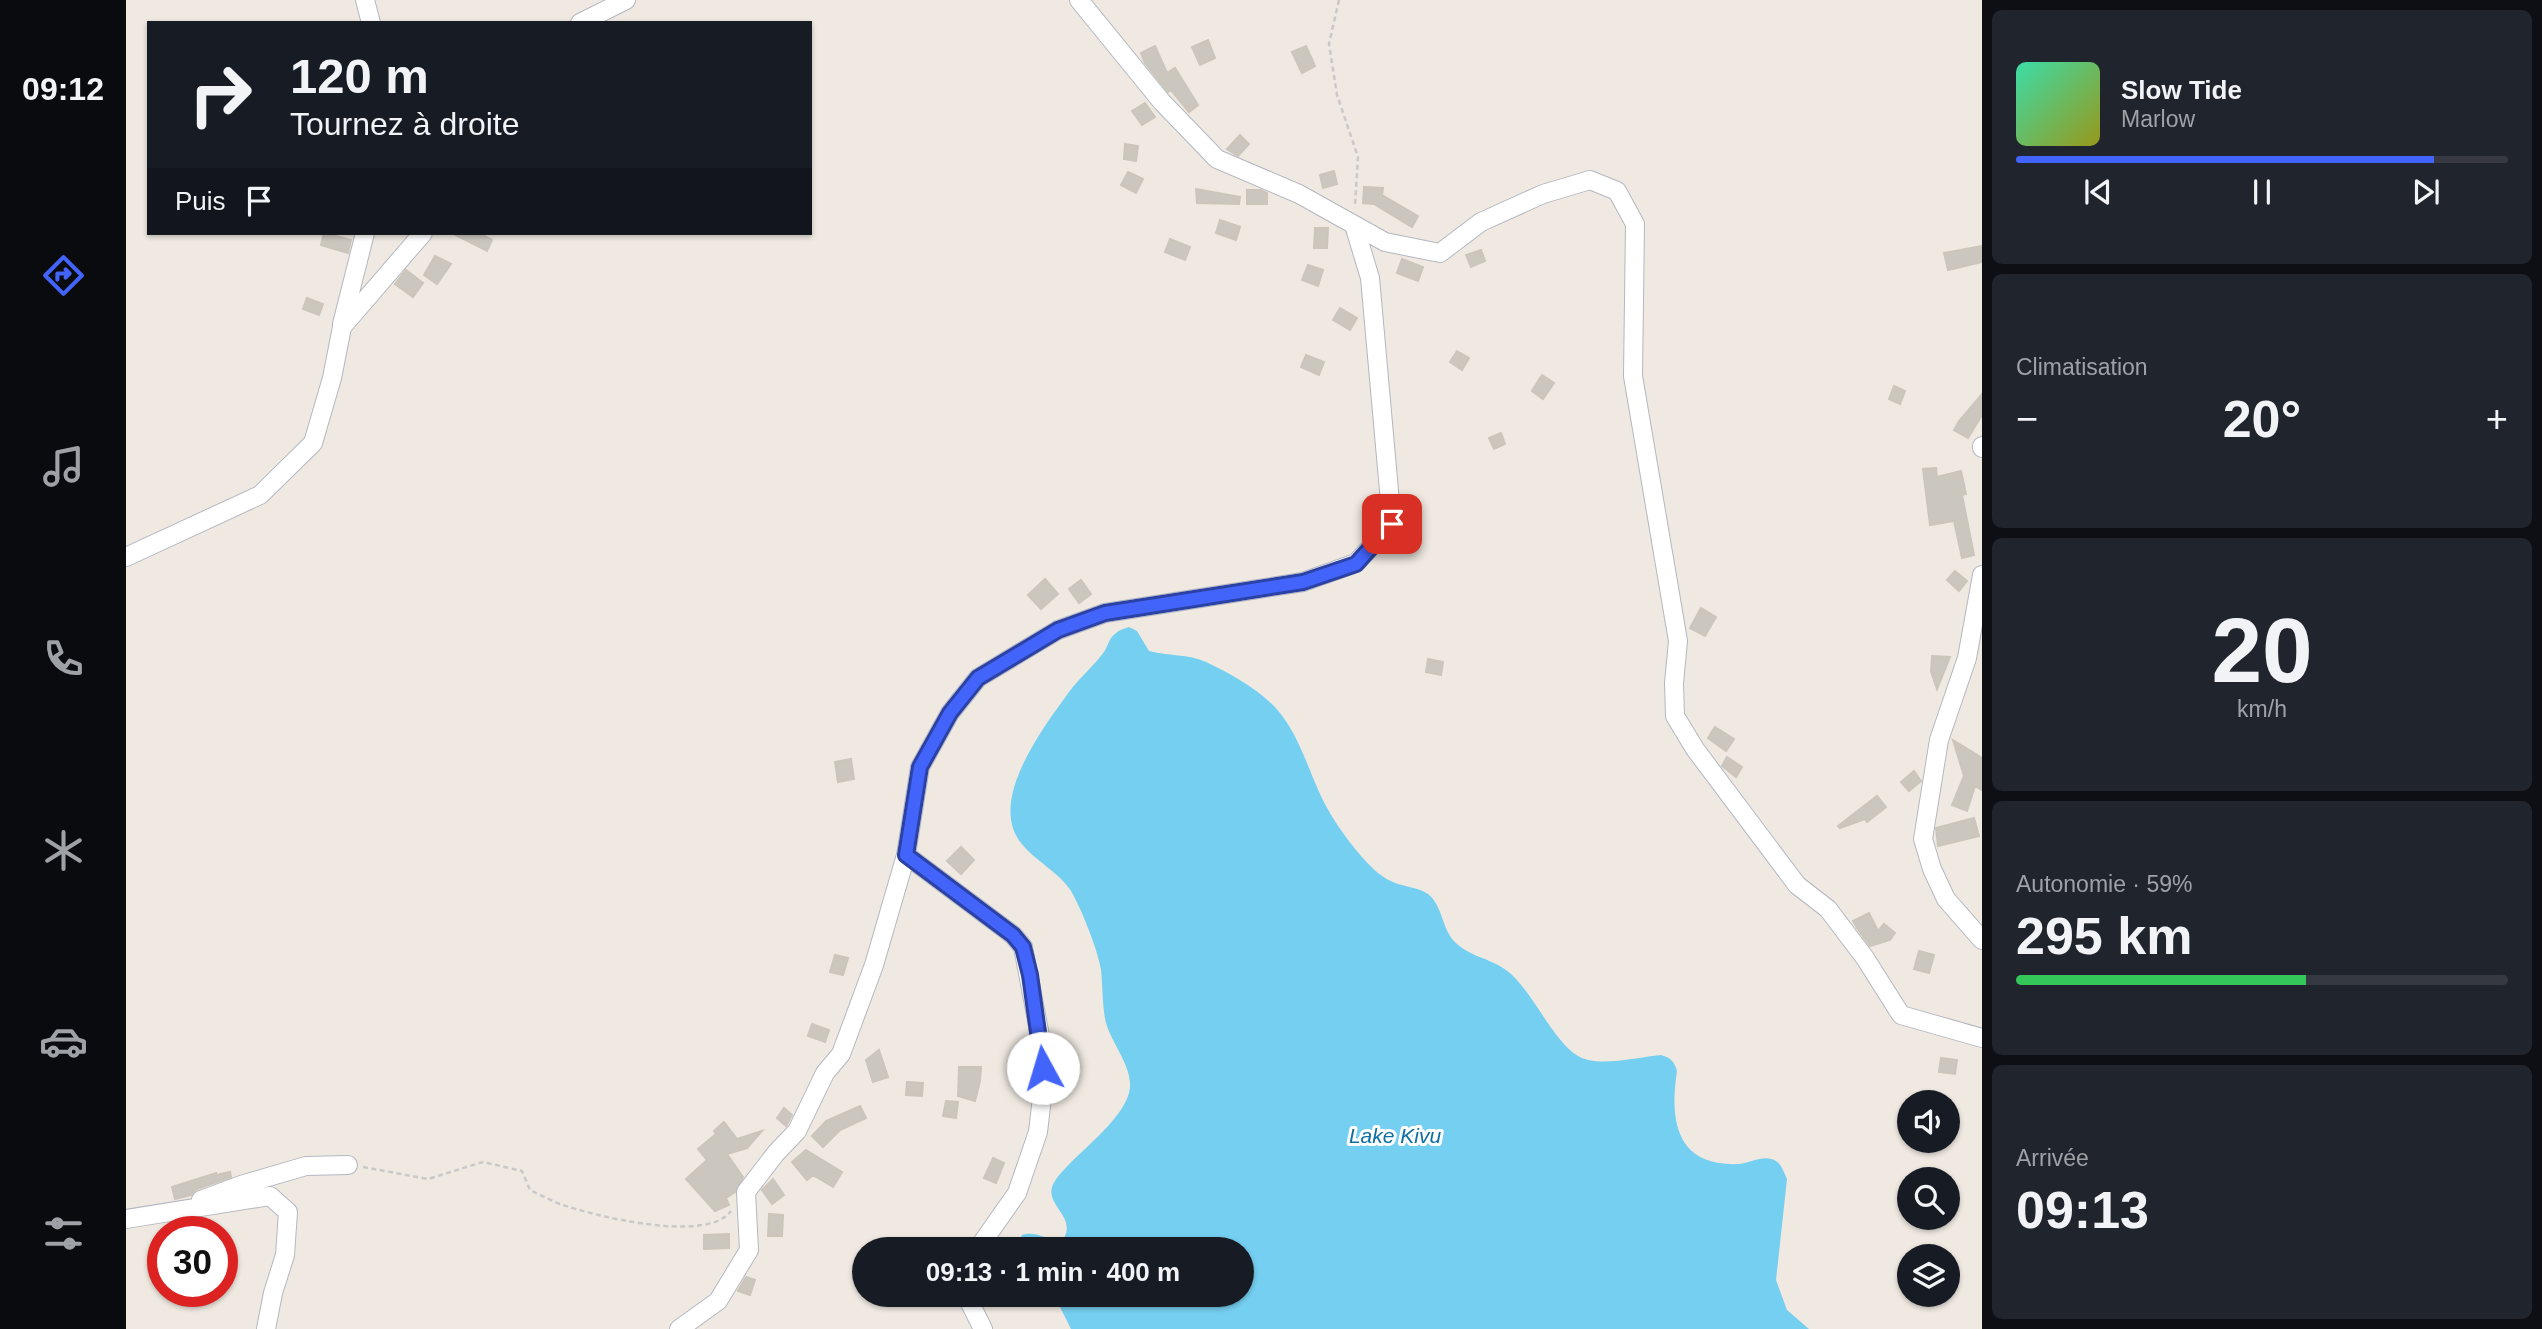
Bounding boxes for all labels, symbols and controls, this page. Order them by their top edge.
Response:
icon: right [175,49,266,140]
text: 120 m [290,49,429,103]
text: 09:12 [22,71,104,107]
text: Slow Tide [2121,75,2242,105]
text: Tournez à droite [290,106,519,142]
text: Marlow [2121,106,2195,132]
icon: previous [2079,173,2117,211]
icon: pause [2243,173,2281,211]
icon: next [2407,173,2445,211]
icon: arrive [240,182,278,220]
text: Puis [175,186,226,216]
icon: directions [39,251,88,300]
text: Climatisation [2016,354,2148,380]
text: 20° [2223,390,2301,448]
text: − [2016,398,2038,440]
text: + [2486,398,2508,440]
icon: music [39,442,88,491]
pin [1362,494,1422,554]
icon: arrive [1373,505,1411,543]
text: 20 [2211,600,2313,701]
icon: phone [39,634,88,683]
text: km/h [2237,696,2287,722]
icon: climate [39,826,88,875]
text: Autonomie · 59% [2016,871,2192,897]
text: 295 km [2016,907,2192,965]
icon: car [39,1017,88,1066]
position arrow [1006,1031,1080,1105]
map controls [1897,1090,1960,1307]
button: sound [1897,1090,1960,1153]
water label: Lake Kivu [1349,1124,1441,1147]
text: Arrivée [2016,1145,2089,1171]
button: search [1897,1167,1960,1230]
text: 09:13 [2016,1181,2149,1239]
icon: filters [39,1209,88,1258]
speed limit sign: 30 [147,1216,238,1307]
button: layers [1897,1244,1960,1307]
text: 09:13 · 1 min · 400 m [926,1257,1180,1287]

